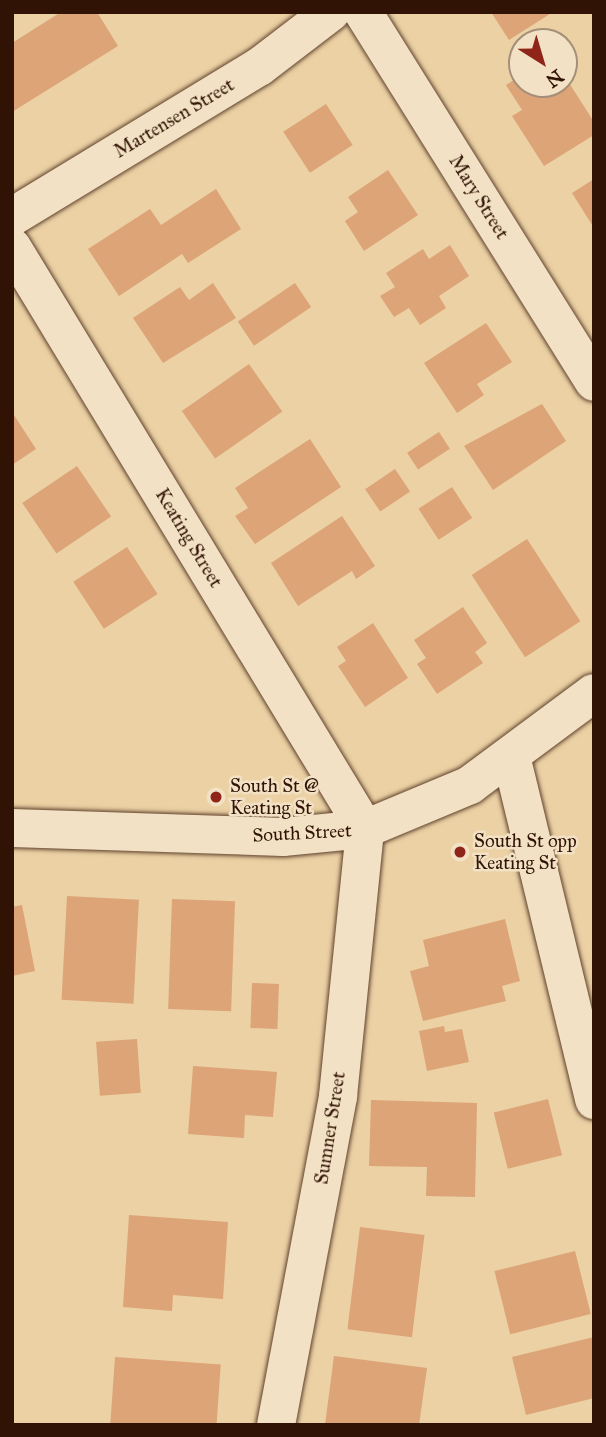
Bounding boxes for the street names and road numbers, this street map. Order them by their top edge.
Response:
street label: Martensen Street [110,73,238,163]
street label: Mary Street [444,151,514,243]
street label: Keating Street [150,484,228,592]
street label: South Street [252,819,352,847]
street label: Sumner Street [310,1070,350,1186]

